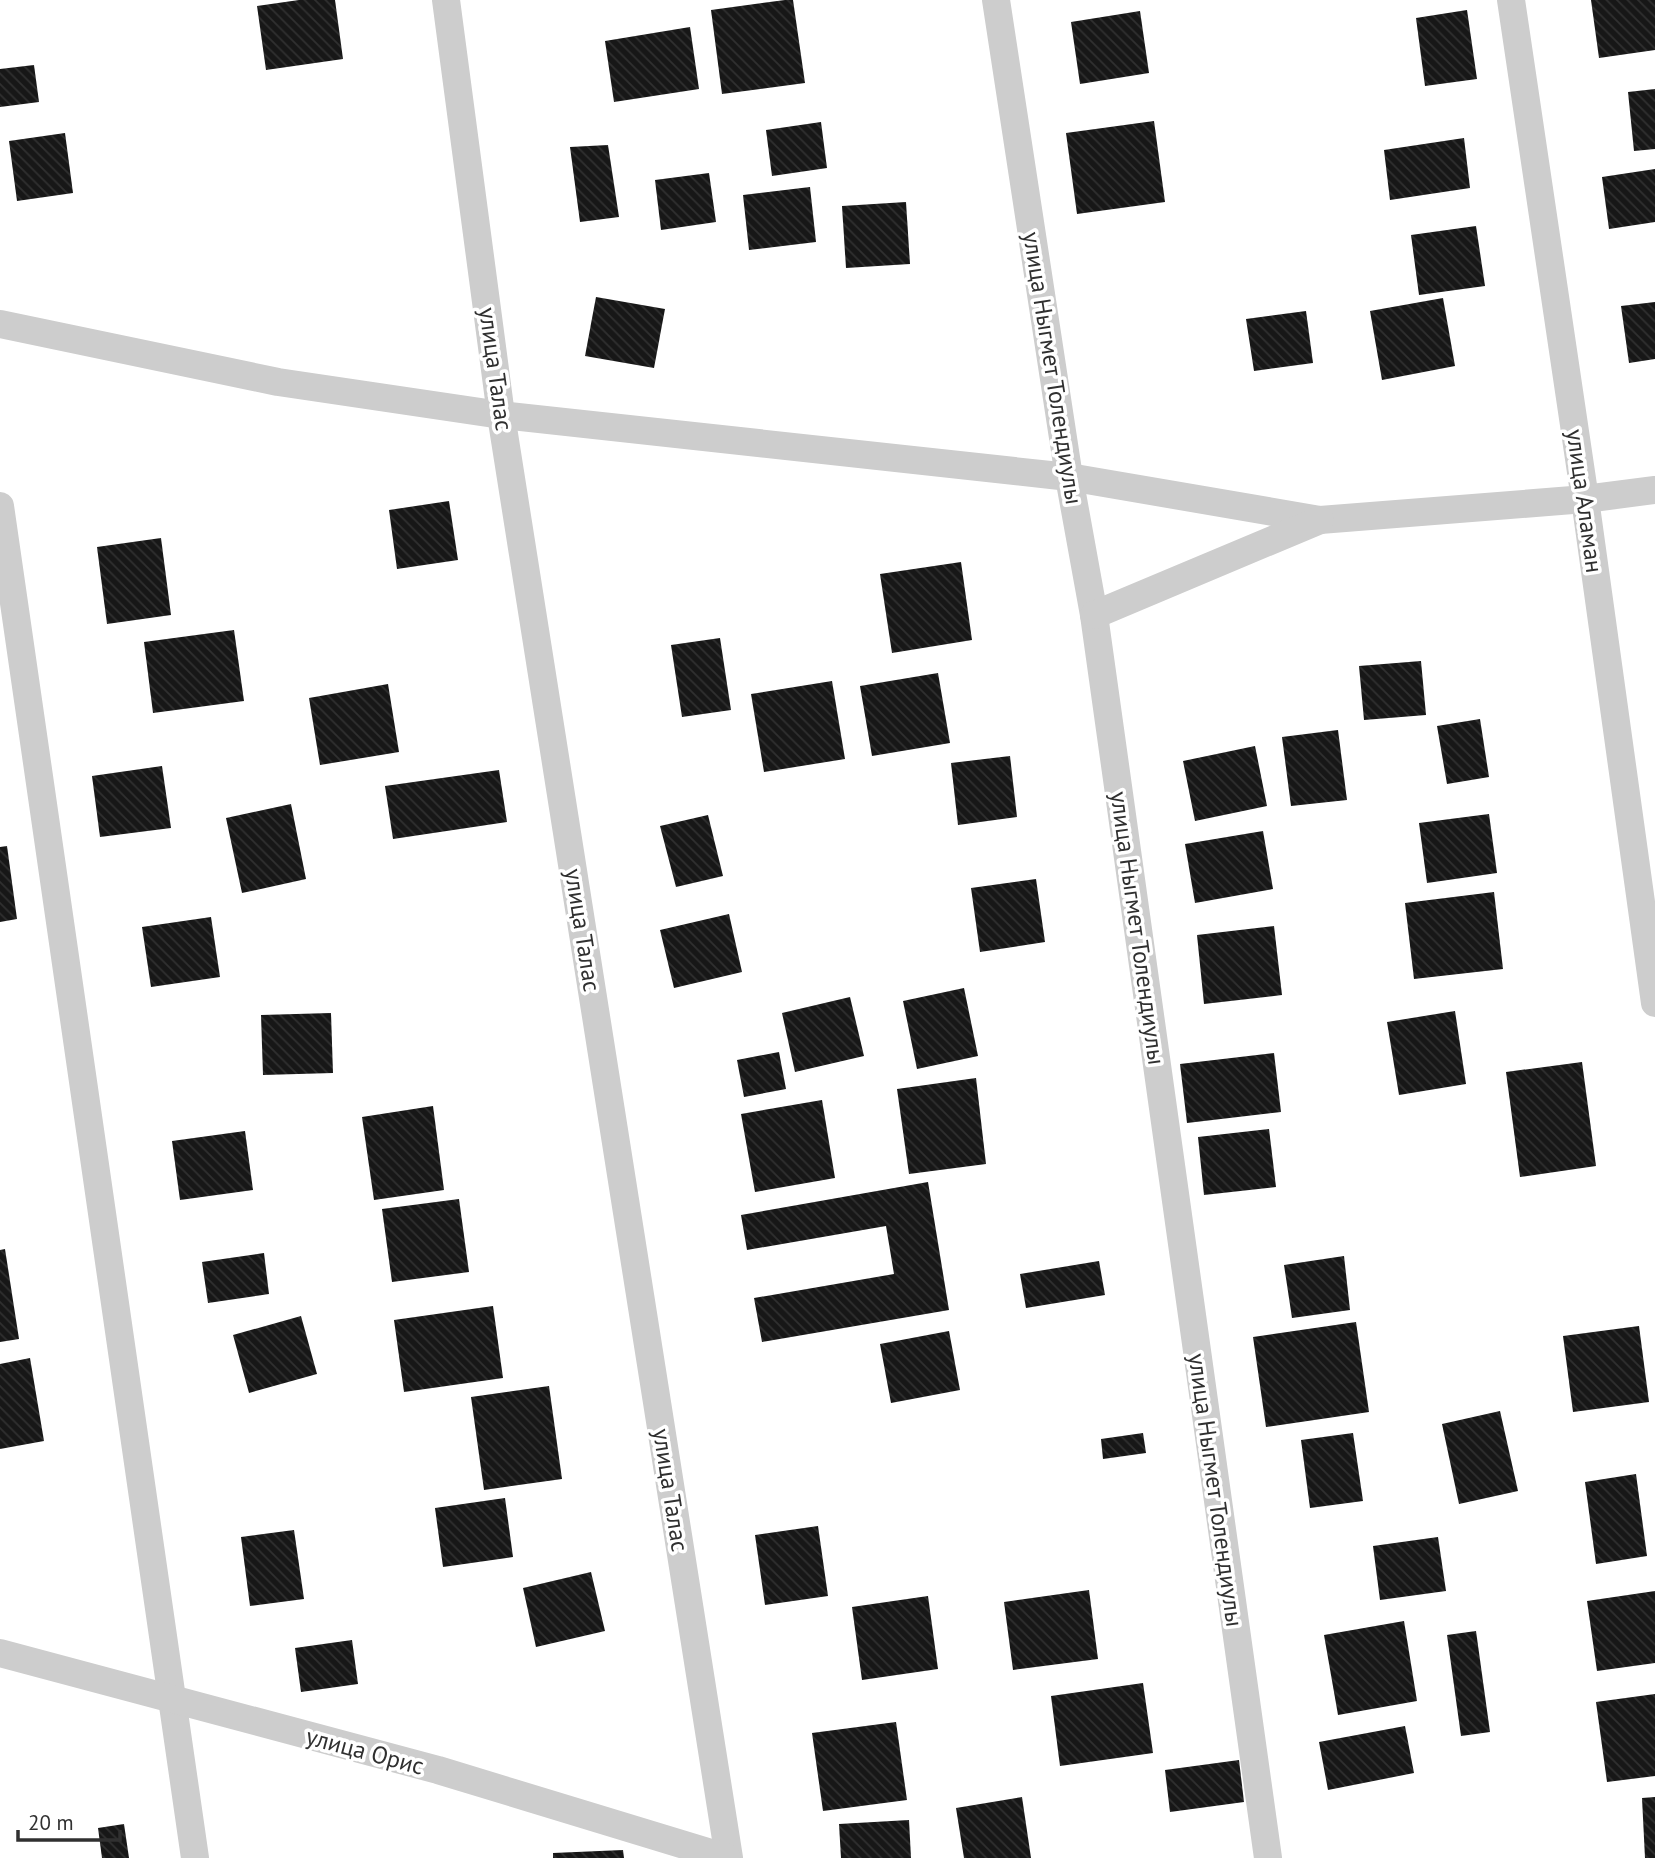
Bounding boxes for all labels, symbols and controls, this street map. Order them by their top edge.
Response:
street label: улица Ныгмет Толендиулы [1016,230,1090,506]
street label: улица Талас [472,305,520,433]
street label: улица Аламан [1560,427,1610,575]
street label: улица Ныгмет Толендиулы [1103,789,1173,1067]
street label: улица Талас [558,866,608,994]
street label: улица Ныгмет Толендиулы [1181,1351,1251,1629]
street label: улица Талас [646,1426,696,1554]
street label: улица Орис [303,1720,428,1782]
scale bar [18,1798,119,1842]
text: 20 m [28,1809,74,1836]

